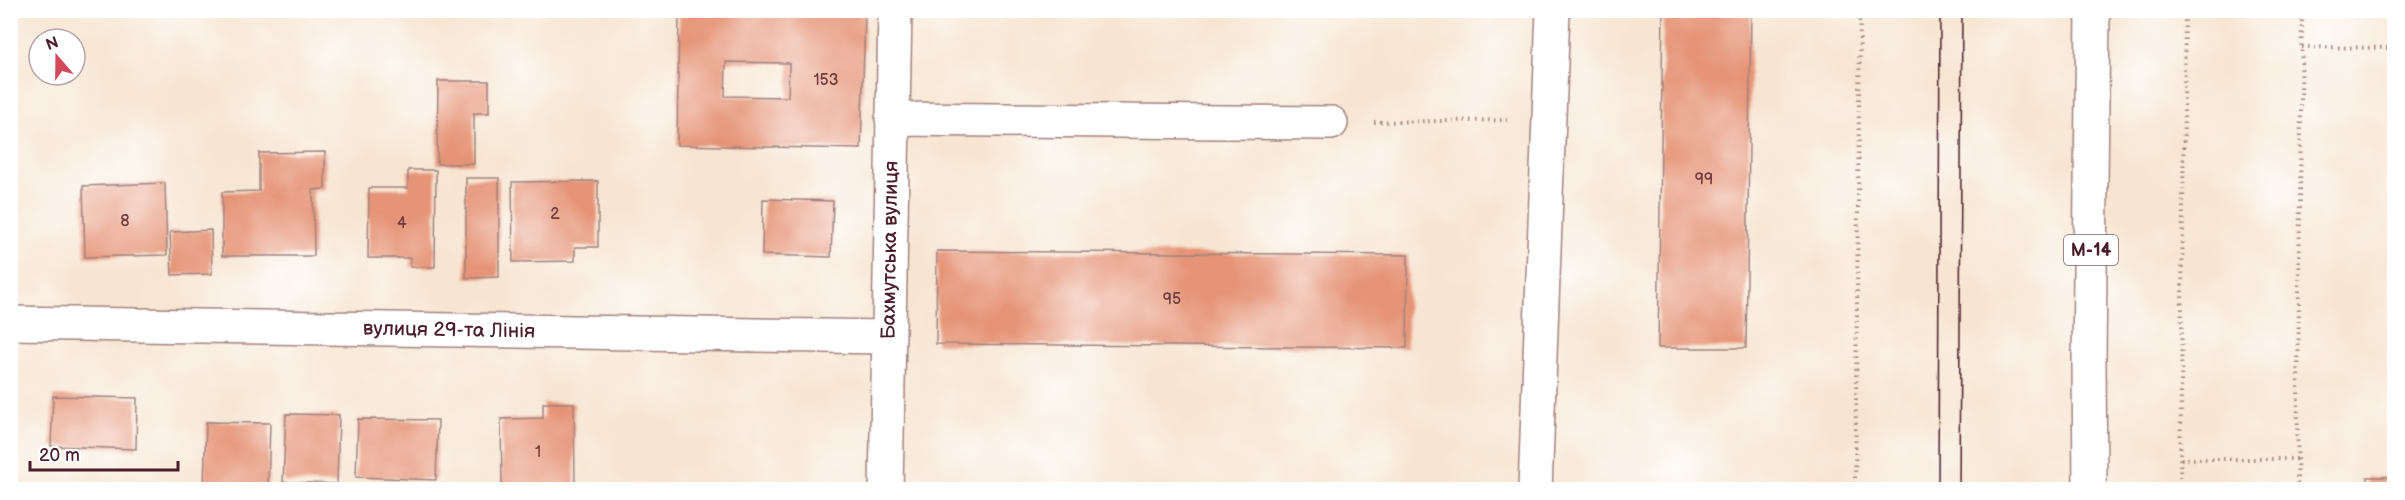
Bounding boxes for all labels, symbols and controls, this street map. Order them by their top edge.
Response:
north arrow [27,27,87,87]
text: N [43,33,61,55]
house number: 153 [813,71,839,90]
street label: Бахмутська вулиця [876,161,904,339]
house number: 99 [1695,170,1713,189]
house number: 2 [550,205,560,224]
house number: 8 [120,212,130,231]
house number: 4 [397,214,407,233]
road number: М-14 [2064,235,2118,265]
house number: 95 [1163,290,1181,309]
street label: вулиця 29-та Лінія [363,316,535,344]
scale bar [30,434,178,472]
house number: 1 [535,443,541,462]
text: 20 m [39,445,80,466]

